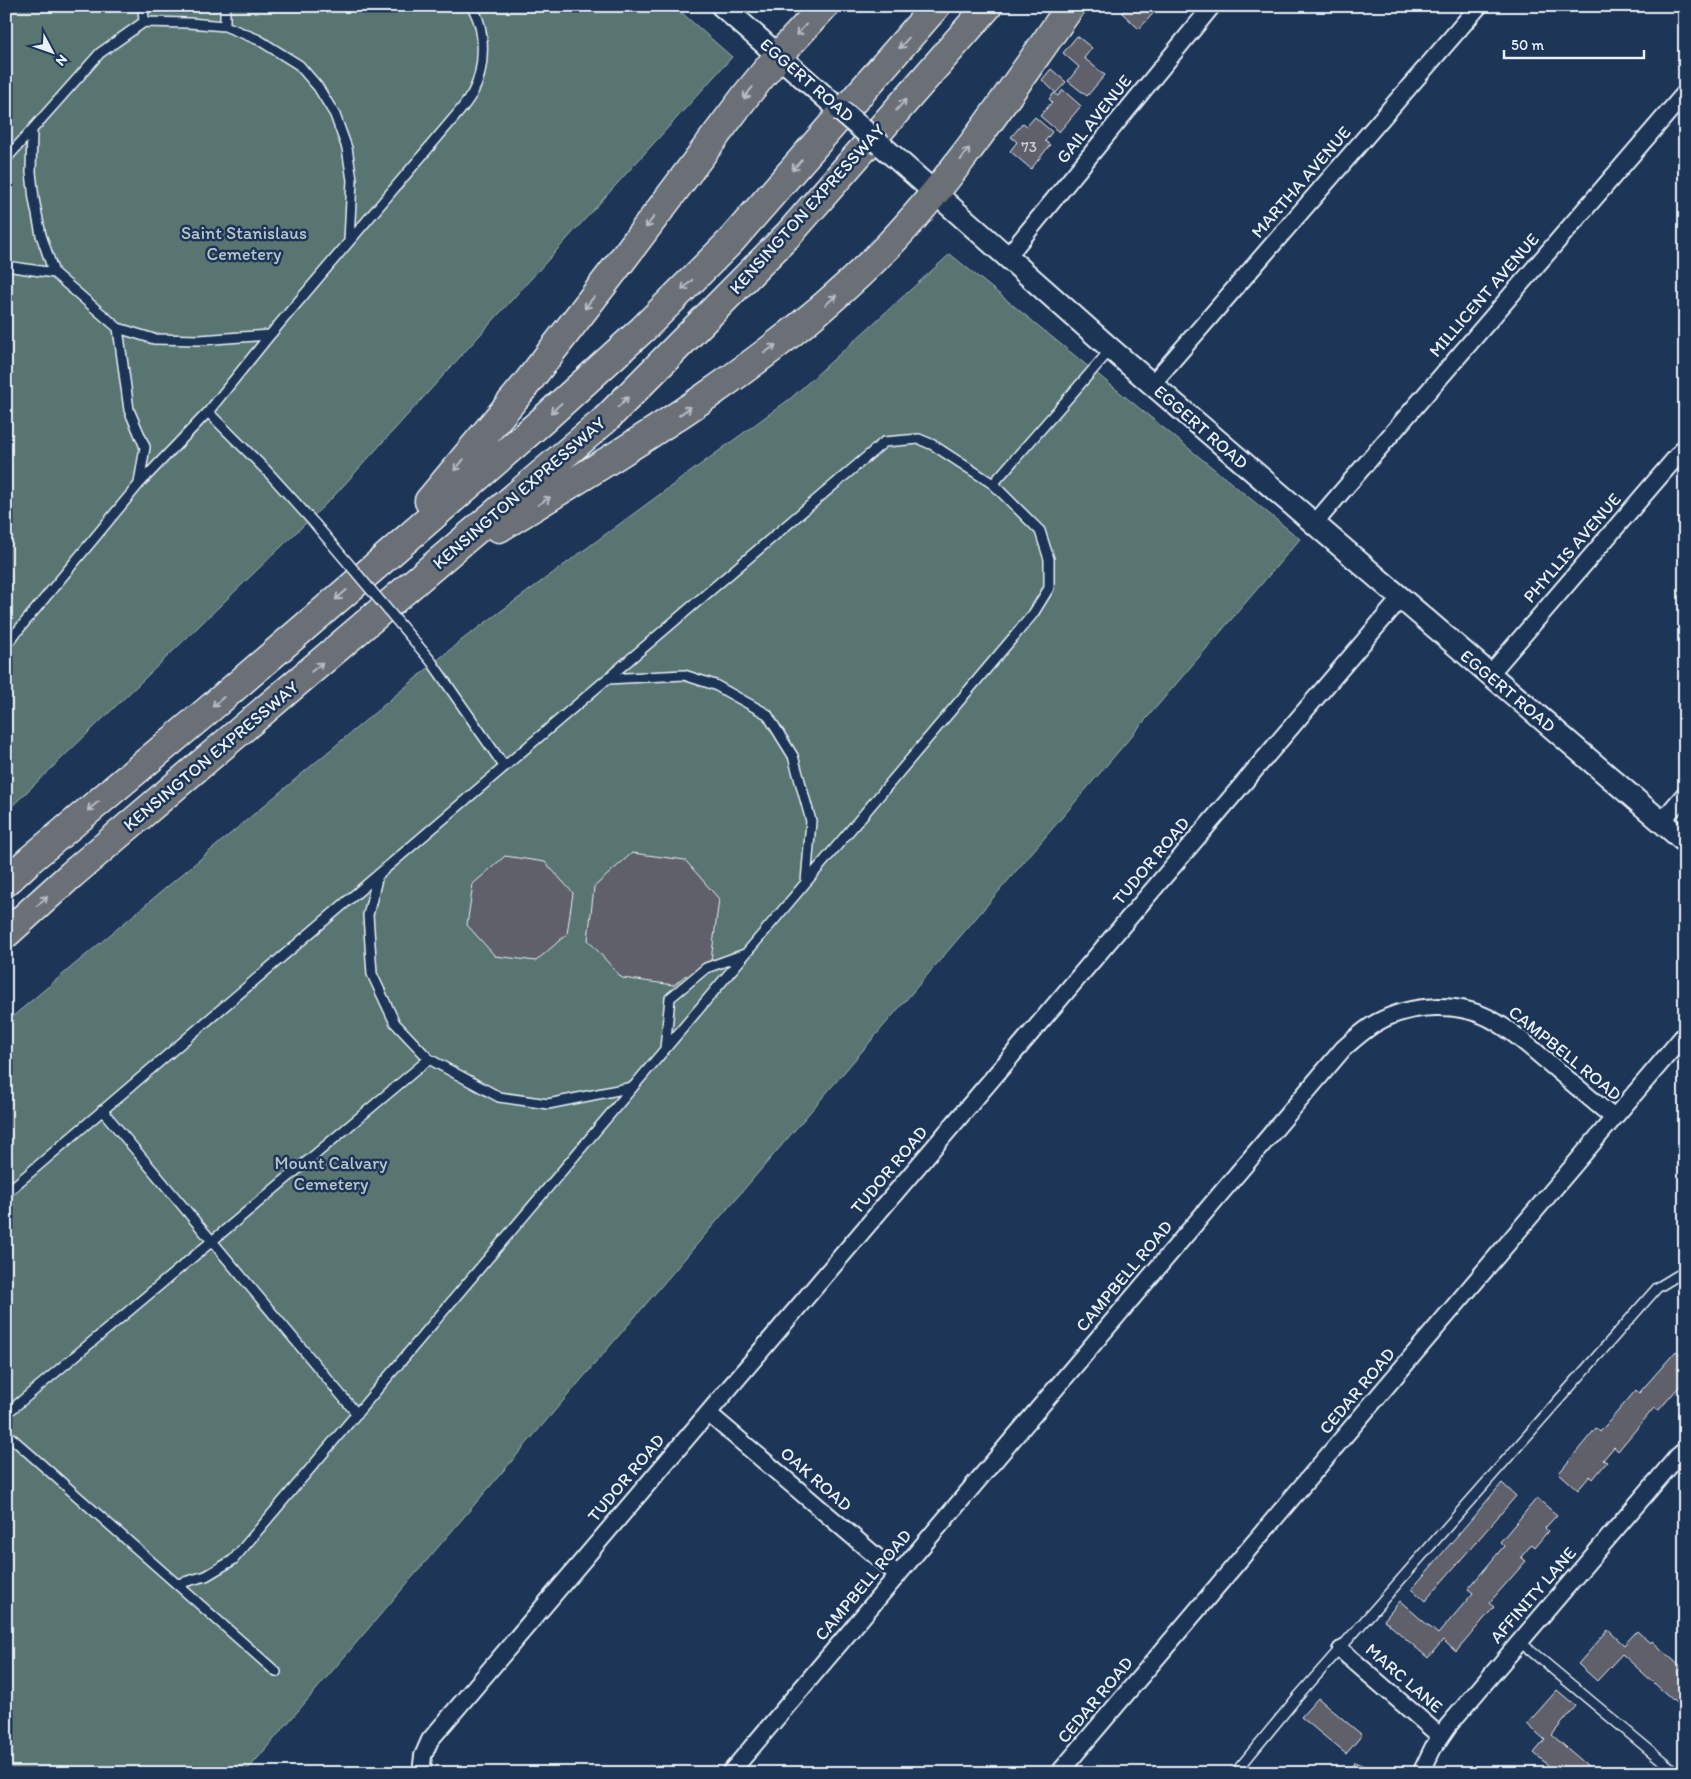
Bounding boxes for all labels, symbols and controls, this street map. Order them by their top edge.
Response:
one-way arrow [795,24,807,37]
north arrow [28,28,78,78]
scale bar [1504,28,1644,60]
street label: EGGERT ROAD [755,33,859,127]
one-way arrow [898,36,909,49]
text: 50 m [1511,36,1544,54]
text: N [52,51,71,69]
street label: GAIL AVENUE [1052,70,1136,168]
one-way arrow [743,86,754,99]
one-way arrow [896,99,907,112]
street label: KENSINGTON EXPRESSWAY [725,119,890,299]
street label: MARTHA AVENUE [1246,122,1356,242]
house number: 73 [1021,138,1037,156]
one-way arrow [959,148,970,161]
one-way arrow [791,159,802,172]
one-way arrow [645,215,655,229]
park label: Saint Stanislaus Cemetery [181,222,307,265]
street label: MILLICENT AVENUE [1424,228,1544,362]
one-way arrow [680,279,693,291]
one-way arrow [824,294,837,306]
one-way arrow [584,296,594,310]
one-way arrow [763,344,777,354]
street label: EGGERT ROAD [1149,380,1253,474]
one-way arrow [617,396,629,408]
one-way arrow [549,402,562,414]
one-way arrow [678,406,692,416]
street label: KENSINGTON EXPRESSWAY [428,411,611,574]
one-way arrow [454,459,465,472]
street label: PHYLLIS AVENUE [1518,489,1626,607]
one-way arrow [536,495,550,505]
one-way arrow [334,590,347,601]
street label: EGGERT ROAD [1456,645,1560,737]
one-way arrow [310,661,323,672]
street label: KENSINGTON EXPRESSWAY [119,676,304,836]
one-way arrow [211,696,224,707]
one-way arrow [87,801,100,812]
street label: TUDOR ROAD [1108,812,1194,910]
one-way arrow [36,896,49,907]
street label: CAMPBELL ROAD [1504,1001,1626,1105]
street label: TUDOR ROAD [846,1121,932,1219]
park label: Mount Calvary Cemetery [274,1152,388,1195]
street label: CAMPBELL ROAD [1071,1216,1177,1336]
street label: CEDAR ROAD [1314,1343,1400,1439]
street label: TUDOR ROAD [583,1429,669,1527]
street label: OAK ROAD [776,1442,856,1516]
street label: CAMPBELL ROAD [810,1525,916,1645]
street label: AFFINITY LANE [1485,1542,1581,1648]
street label: MARC LANE [1361,1638,1447,1718]
street label: CEDAR ROAD [1052,1652,1138,1748]

